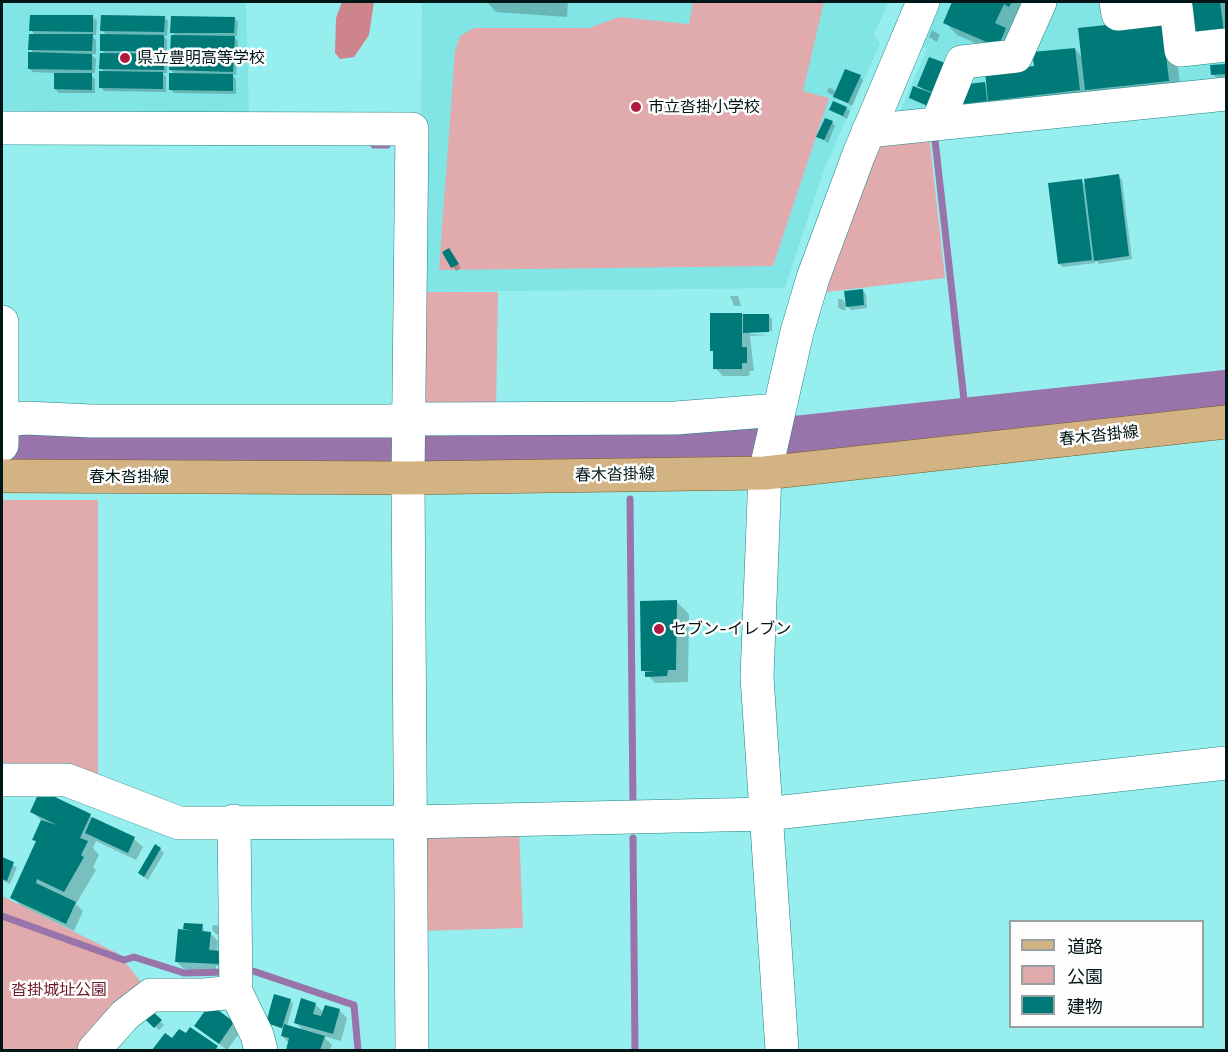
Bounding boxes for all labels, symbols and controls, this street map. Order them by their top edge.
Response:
place label: 県立豊明高等学校 [137,48,265,68]
marker: 県立豊明高等学校 [118,51,132,65]
place label: 市立沓掛小学校 [648,97,760,117]
marker: 市立沓掛小学校 [629,100,643,114]
street label: 春木沓掛線 [1058,422,1140,450]
street label: 春木沓掛線 [575,465,655,485]
street label: 春木沓掛線 [89,467,169,487]
place label: セブン-イレブン [671,619,791,639]
marker: セブン-イレブン [652,622,666,636]
legend [1009,920,1204,1028]
text: 道路 [1067,936,1103,957]
text: 公園 [1067,966,1103,987]
park label: 沓掛城址公園 [11,980,107,1000]
text: 建物 [1067,996,1103,1017]

